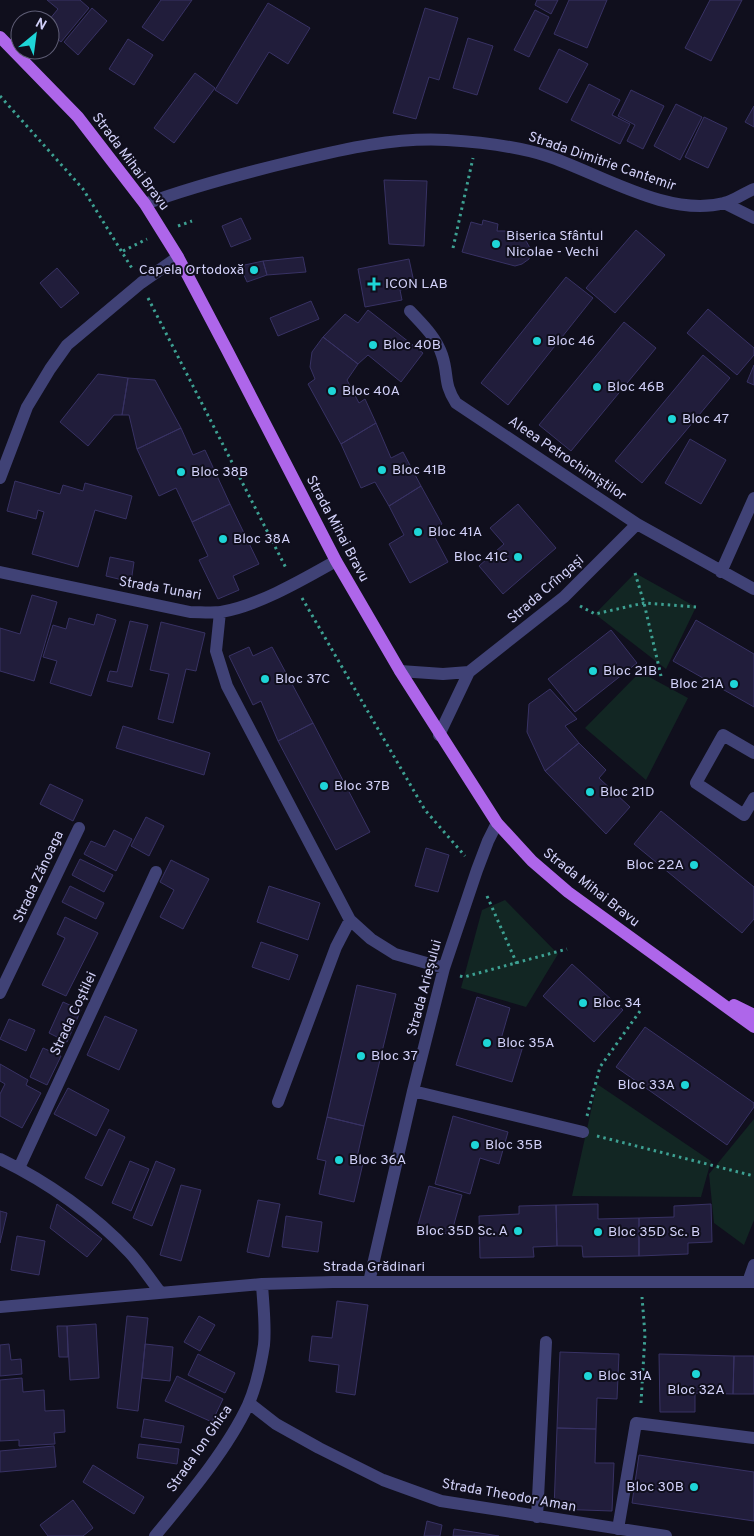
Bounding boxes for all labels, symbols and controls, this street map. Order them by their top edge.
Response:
north arrow [10,10,60,60]
text: N [32,15,49,35]
street label: Strada Mihai Bravu [88,110,172,214]
street label: Strada Dimitrie Cantemir [526,129,679,195]
place label: Biserica Sfântul Nicolae - Vechi [506,228,603,261]
marker: Biserica Sfântul Nicolae - Vechi [490,238,502,250]
place label: Capela Ortodoxă [139,262,244,279]
marker: Capela Ortodoxă [248,264,260,276]
place label: ICON LAB [385,276,448,293]
marker: ICON LAB [367,277,381,291]
place label: Bloc 46 [547,333,595,350]
marker: Bloc 46 [531,335,543,347]
place label: Bloc 40B [383,337,441,354]
marker: Bloc 40B [367,339,379,351]
place label: Bloc 46B [607,379,664,396]
marker: Bloc 46B [591,381,603,393]
place label: Bloc 40A [342,383,400,400]
marker: Bloc 40A [326,385,338,397]
place label: Bloc 47 [682,411,729,428]
street label: Aleea Petrochimiștilor [505,413,630,505]
marker: Bloc 47 [666,413,678,425]
place label: Bloc 41B [392,462,446,479]
place label: Bloc 38B [191,464,248,481]
marker: Bloc 41B [376,464,388,476]
marker: Bloc 38B [175,466,187,478]
street label: Strada Mihai Bravu [302,473,372,585]
place label: Bloc 41A [428,524,482,541]
marker: Bloc 41A [412,526,424,538]
place label: Bloc 38A [233,531,291,548]
marker: Bloc 38A [217,533,229,545]
place label: Bloc 41C [454,549,508,566]
marker: Bloc 41C [512,551,524,563]
street label: Strada Crîngași [504,552,588,628]
street label: Strada Tunari [117,573,203,605]
place label: Bloc 21B [603,663,657,680]
marker: Bloc 21B [587,665,599,677]
place label: Bloc 37C [275,671,330,688]
marker: Bloc 37C [259,673,271,685]
place label: Bloc 21A [670,676,724,693]
marker: Bloc 21A [728,678,740,690]
place label: Bloc 37B [334,778,390,795]
marker: Bloc 37B [318,780,330,792]
place label: Bloc 21D [600,784,654,801]
marker: Bloc 21D [584,786,596,798]
street label: Strada Zănoaga [10,828,68,926]
street label: Strada Mihai Bravu [539,845,643,931]
place label: Bloc 22A [626,857,684,874]
marker: Bloc 22A [688,859,700,871]
street label: Strada Arieșului [404,938,446,1038]
street label: Strada Coștilei [47,969,101,1059]
place label: Bloc 34 [593,995,641,1012]
marker: Bloc 34 [577,997,589,1009]
place label: Bloc 35A [497,1035,555,1052]
marker: Bloc 35A [481,1037,493,1049]
place label: Bloc 37 [371,1048,418,1065]
marker: Bloc 37 [355,1050,367,1062]
place label: Bloc 33A [618,1077,675,1094]
marker: Bloc 33A [679,1079,691,1091]
place label: Bloc 35B [485,1137,542,1154]
marker: Bloc 35B [469,1139,481,1151]
place label: Bloc 36A [349,1152,406,1169]
marker: Bloc 36A [333,1154,345,1166]
place label: Bloc 35D Sc. A [416,1223,508,1240]
place label: Bloc 35D Sc. B [608,1224,700,1241]
marker: Bloc 35D Sc. A [512,1225,524,1237]
marker: Bloc 35D Sc. B [592,1226,604,1238]
street label: Strada Grădinari [323,1259,425,1276]
place label: Bloc 31A [598,1368,652,1385]
marker: Bloc 32A [690,1368,702,1380]
marker: Bloc 31A [582,1370,594,1382]
place label: Bloc 32A [667,1382,725,1399]
street label: Strada Ion Ghica [164,1402,236,1496]
street label: Strada Theodor Aman [440,1476,578,1516]
place label: Bloc 30B [626,1479,684,1496]
marker: Bloc 30B [688,1481,700,1493]

